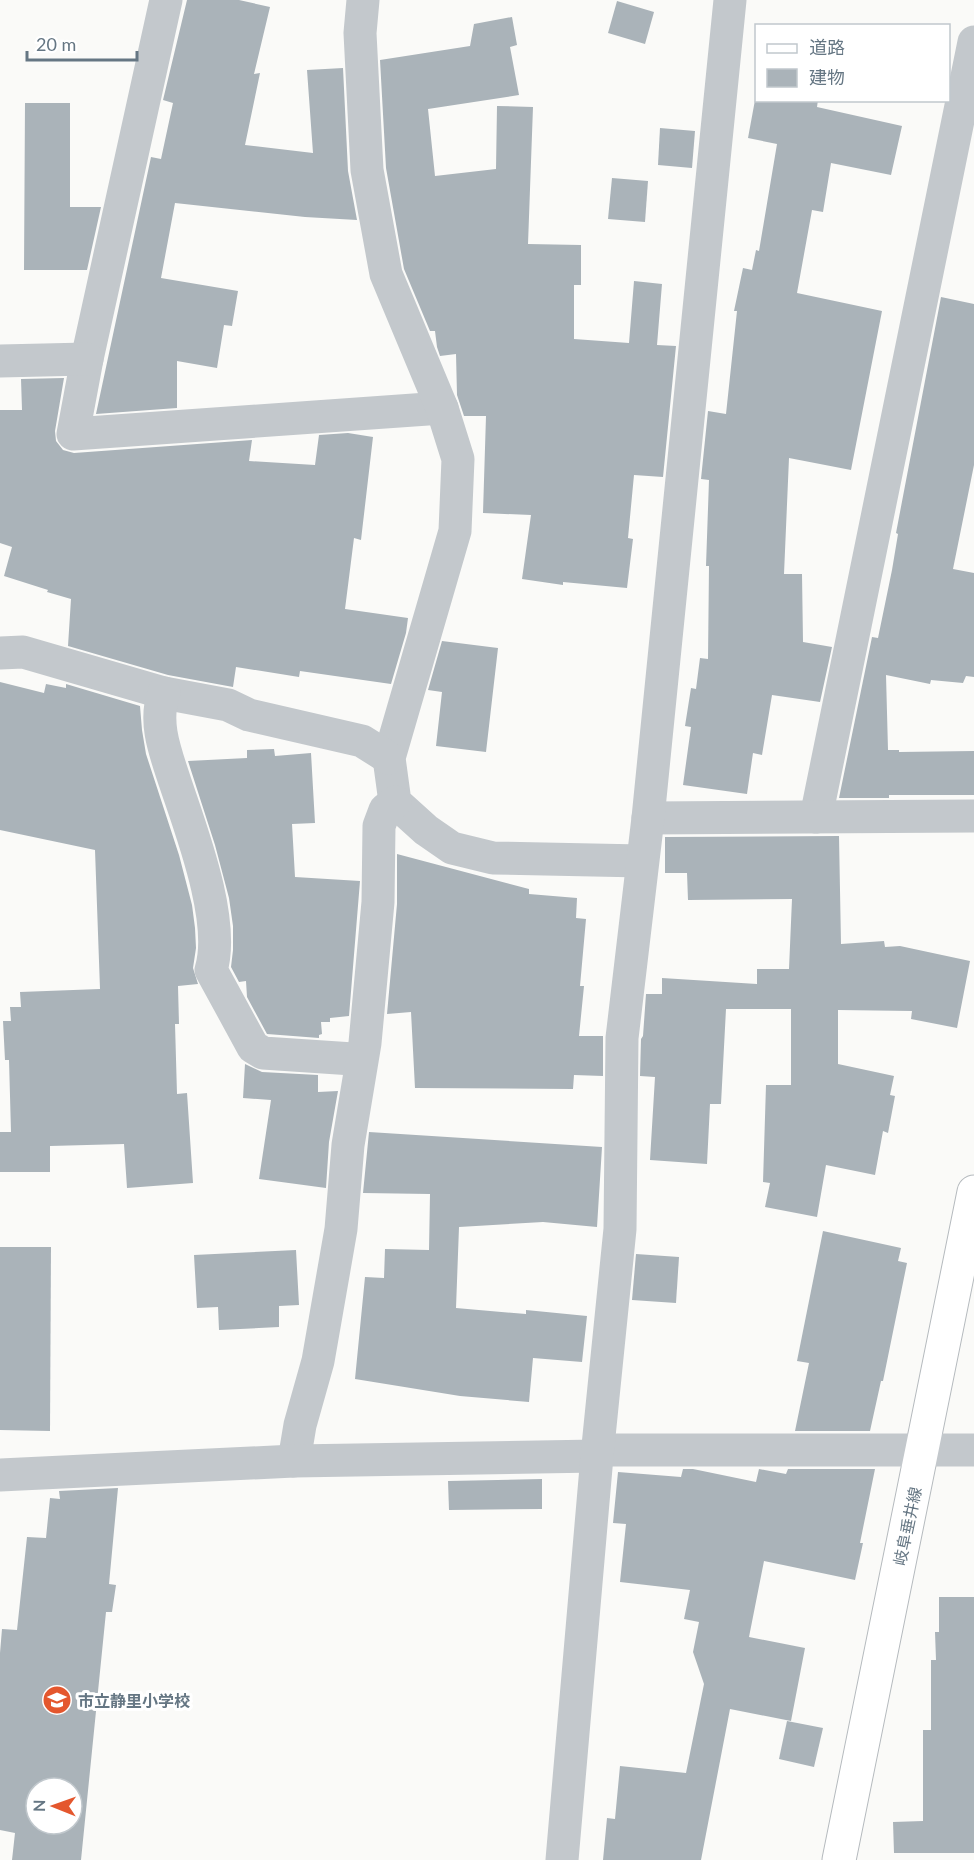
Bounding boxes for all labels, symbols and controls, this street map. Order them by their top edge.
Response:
scale bar [27,24,136,62]
legend [755,24,950,102]
text: 20 m [36,33,76,55]
text: 道路 [809,36,845,58]
text: 建物 [809,66,845,88]
street label: 岐阜垂井線 [889,1485,925,1567]
school or university icon: 市立静里小学校 [41,1684,73,1716]
place label: 市立静里小学校 [78,1691,190,1710]
north arrow [24,1776,84,1836]
text: N [29,1799,48,1812]

